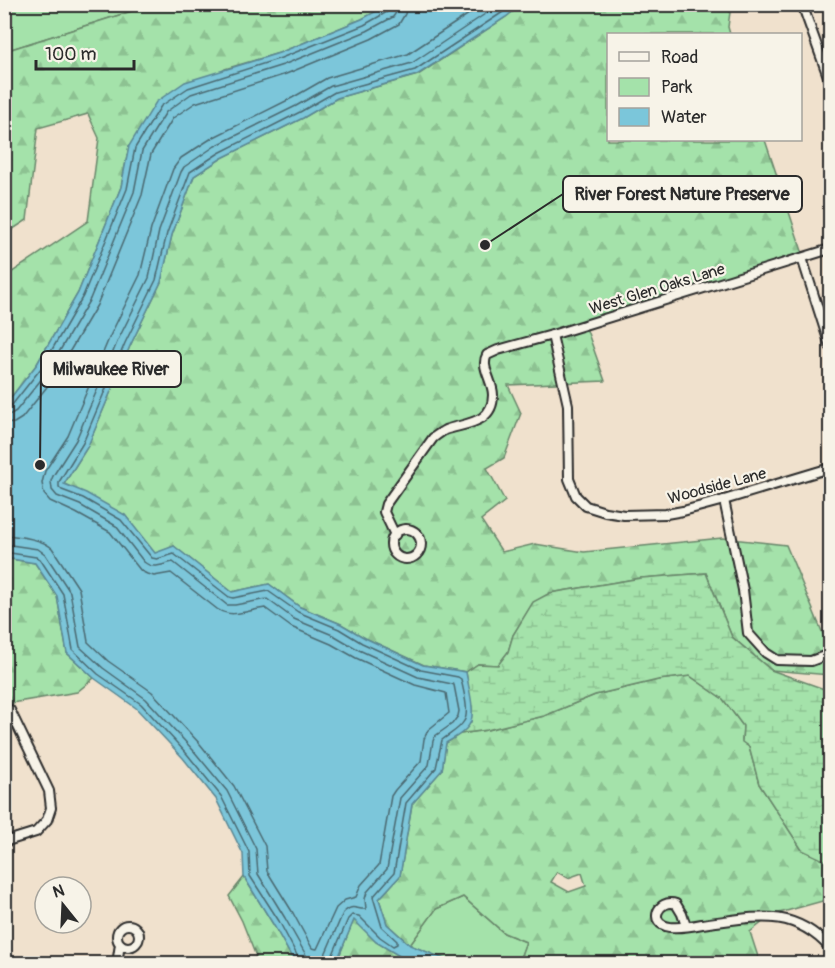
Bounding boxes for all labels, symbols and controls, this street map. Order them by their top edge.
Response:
scale bar [36,33,134,71]
legend [607,33,802,141]
text: 100 m [45,43,97,66]
text: Road [661,46,698,69]
text: Park [661,76,693,99]
text: Water [661,106,707,129]
callout: River Forest Nature Preserve [563,176,802,212]
text: River Forest Nature Preserve [574,183,791,206]
street label: West Glen Oaks Lane [587,259,727,319]
callout: Milwaukee River [41,351,181,387]
text: Milwaukee River [53,358,170,381]
street label: Woodside Lane [666,463,768,509]
north arrow [33,875,93,935]
text: N [50,880,67,903]

